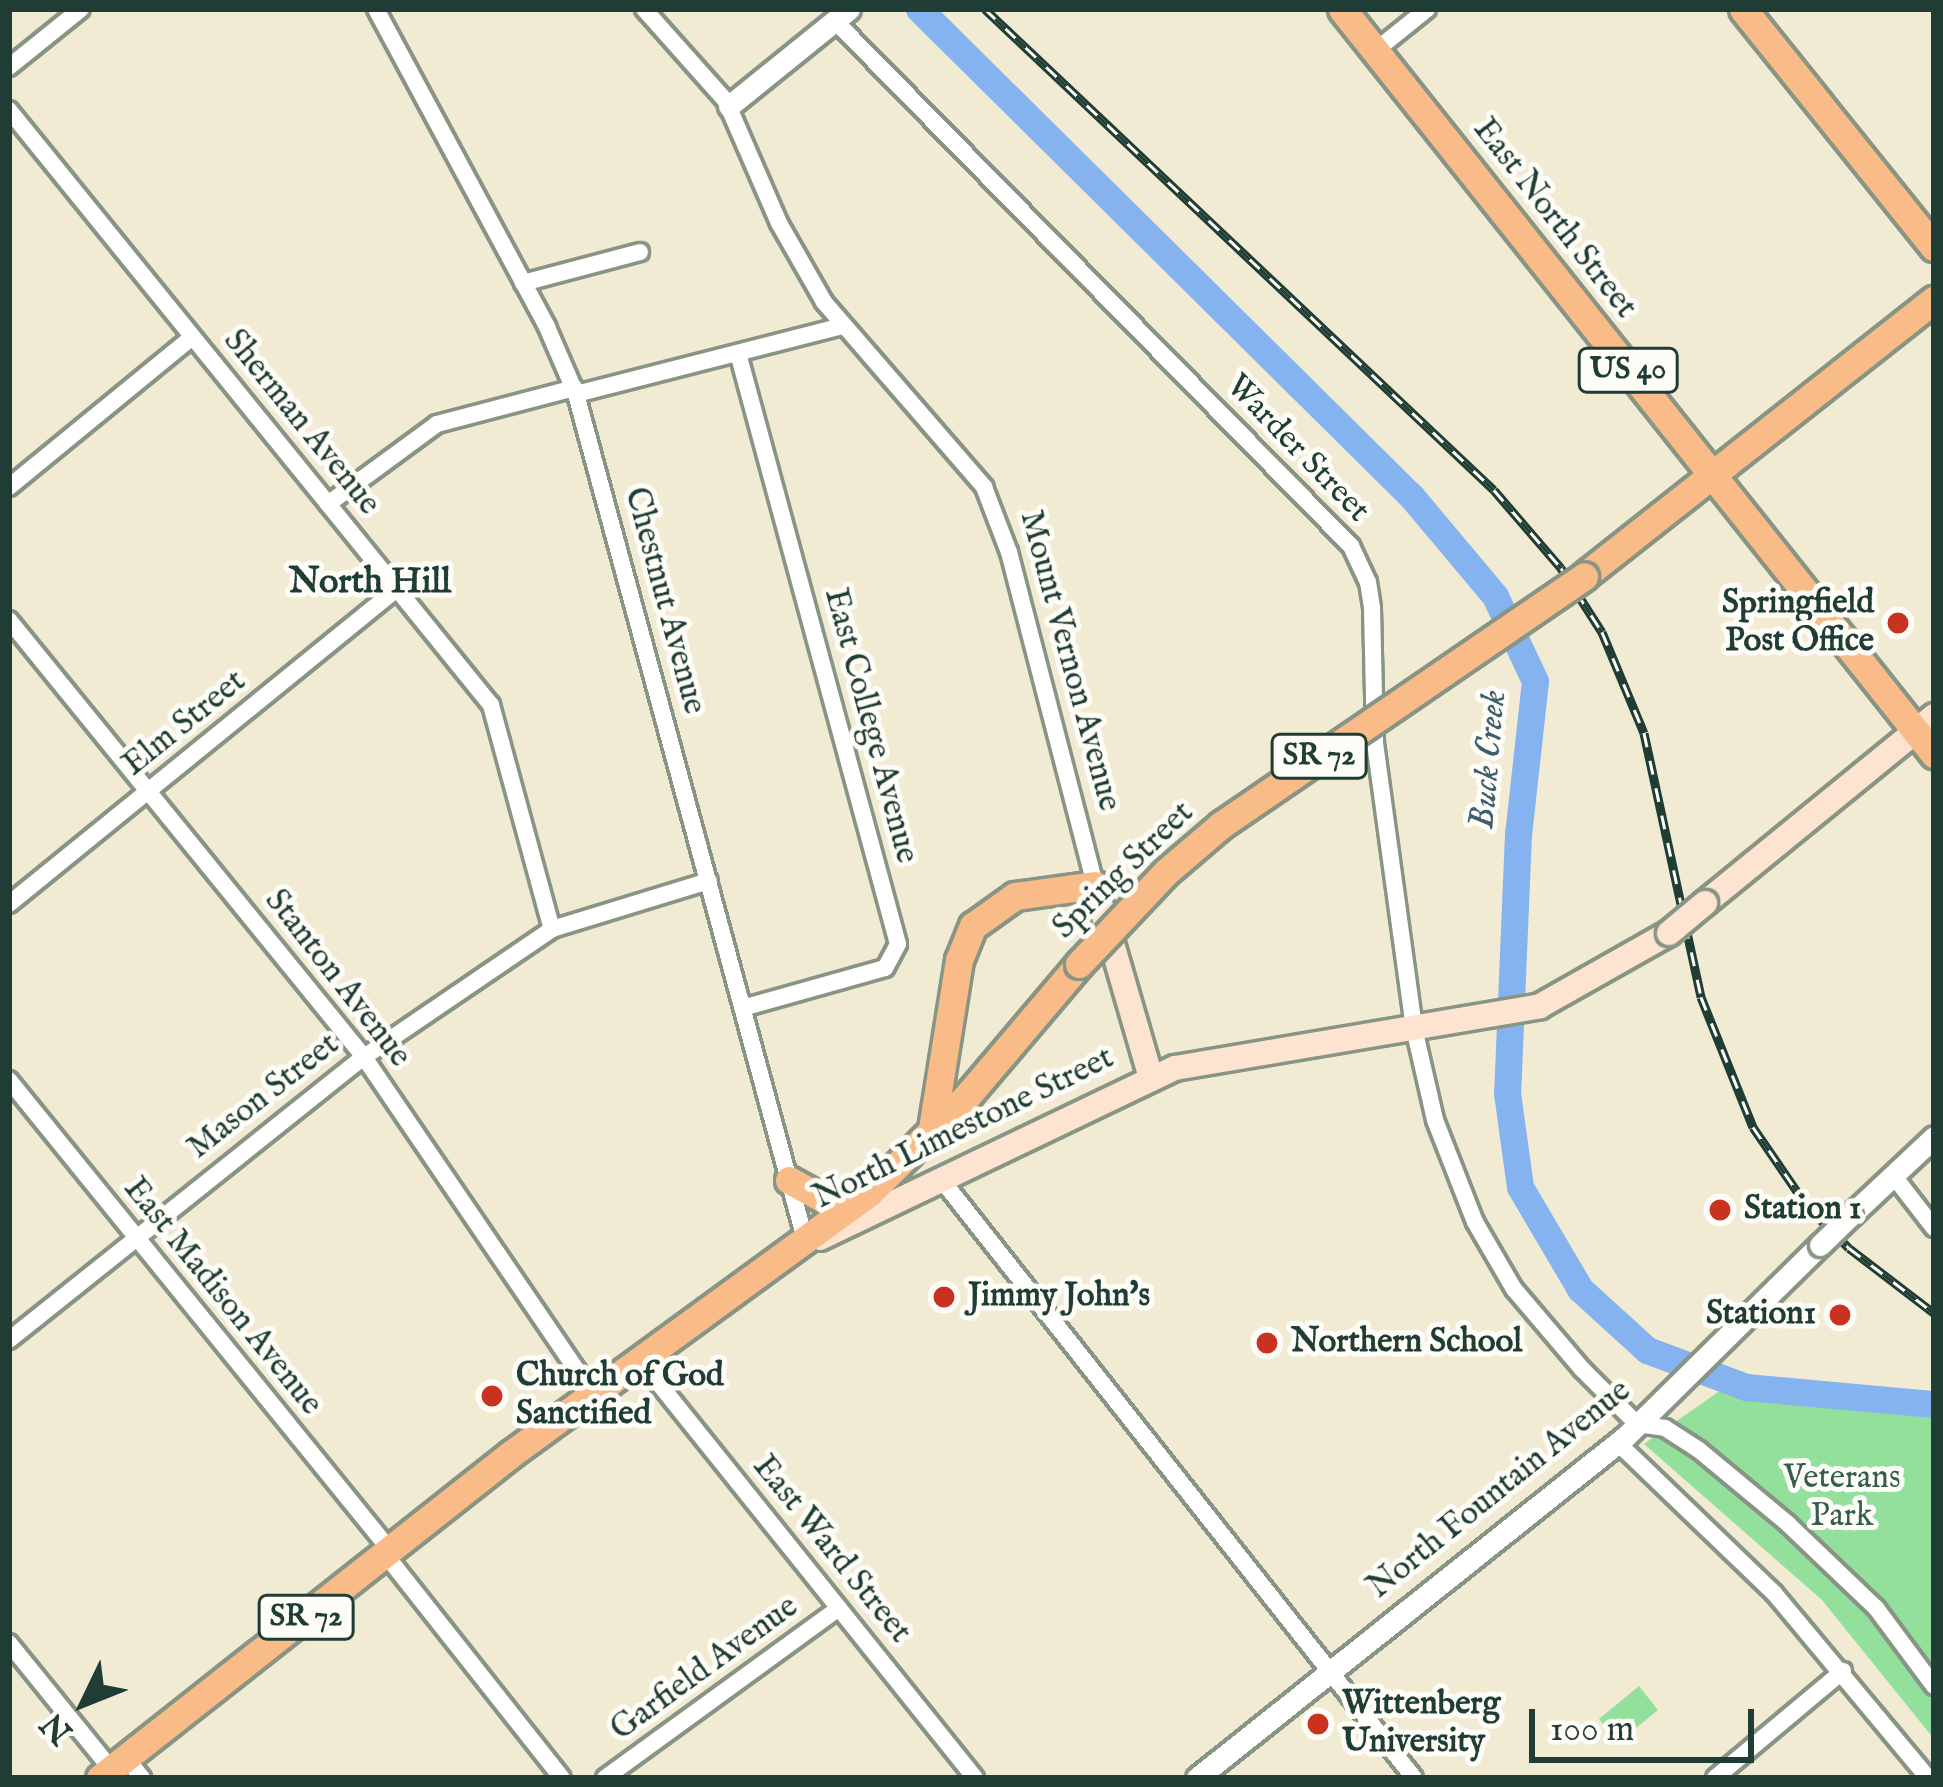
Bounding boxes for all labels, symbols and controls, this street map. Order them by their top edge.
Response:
street label: East North Street [1464,111,1644,327]
street label: Sherman Avenue [214,322,388,524]
road number: US 40 [1577,346,1679,394]
street label: Warder Street [1217,367,1377,531]
street label: Chestnut Avenue [615,483,713,719]
street label: Mount Vernon Avenue [1010,506,1128,816]
district label: North Hill [289,561,451,605]
street label: East College Avenue [814,584,926,868]
place label: Springfield Post Office [1722,584,1874,662]
marker: Springfield Post Office [1885,610,1911,636]
street label: Elm Street [116,662,254,786]
water label: Buck Creek [1461,689,1517,831]
road number: SR 72 [1268,732,1370,780]
street label: Spring Street [1045,794,1203,948]
street label: Stanton Avenue [255,882,419,1076]
street label: Mason Street [180,1026,348,1168]
street label: North Limestone Street [808,1039,1120,1219]
street label: East Madison Avenue [114,1170,330,1424]
place label: Station 1 [1744,1190,1861,1230]
marker: Station 1 [1707,1197,1733,1223]
place label: Jimmy John's [968,1277,1150,1317]
marker: Jimmy John's [931,1284,957,1310]
place label: Station1 [1706,1295,1816,1335]
marker: Station1 [1827,1302,1853,1328]
place label: Northern School [1291,1323,1522,1363]
marker: Northern School [1254,1330,1280,1356]
place label: Church of God Sanctified [516,1357,724,1435]
street label: North Fountain Avenue [1361,1372,1639,1608]
marker: Church of God Sanctified [479,1383,505,1409]
street label: East Ward Street [743,1448,919,1652]
park label: Veterans Park [1783,1459,1901,1537]
street label: Garfield Avenue [604,1588,806,1750]
road number: SR 72 [255,1593,357,1641]
north arrow [24,1643,144,1763]
place label: Wittenberg University [1342,1685,1500,1763]
scale bar [1535,1685,1760,1759]
text: N [33,1703,83,1752]
text: 100 m [1550,1707,1634,1753]
marker: Wittenberg University [1305,1711,1331,1737]

